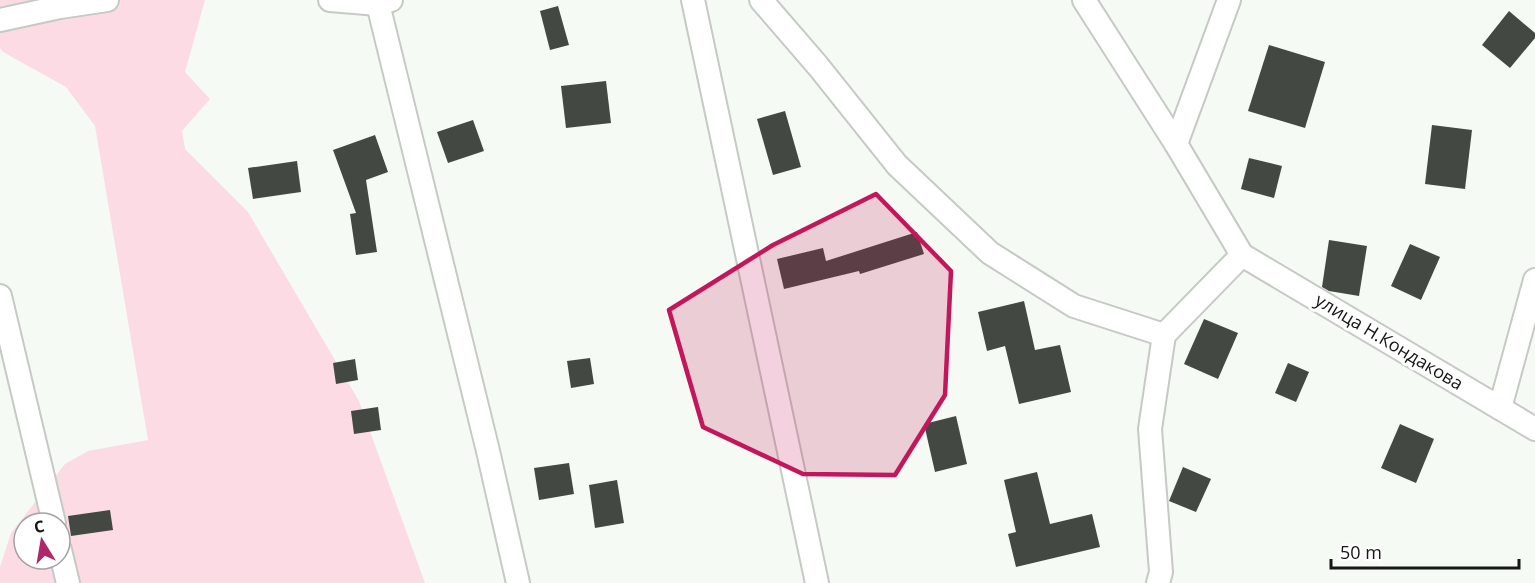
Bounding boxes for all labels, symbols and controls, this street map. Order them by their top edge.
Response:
street label: улица Н.Кондакова [1311,287,1468,395]
north arrow [12,511,72,571]
text: С [32,515,46,538]
scale bar [1331,532,1518,570]
text: 50 m [1340,540,1382,564]

